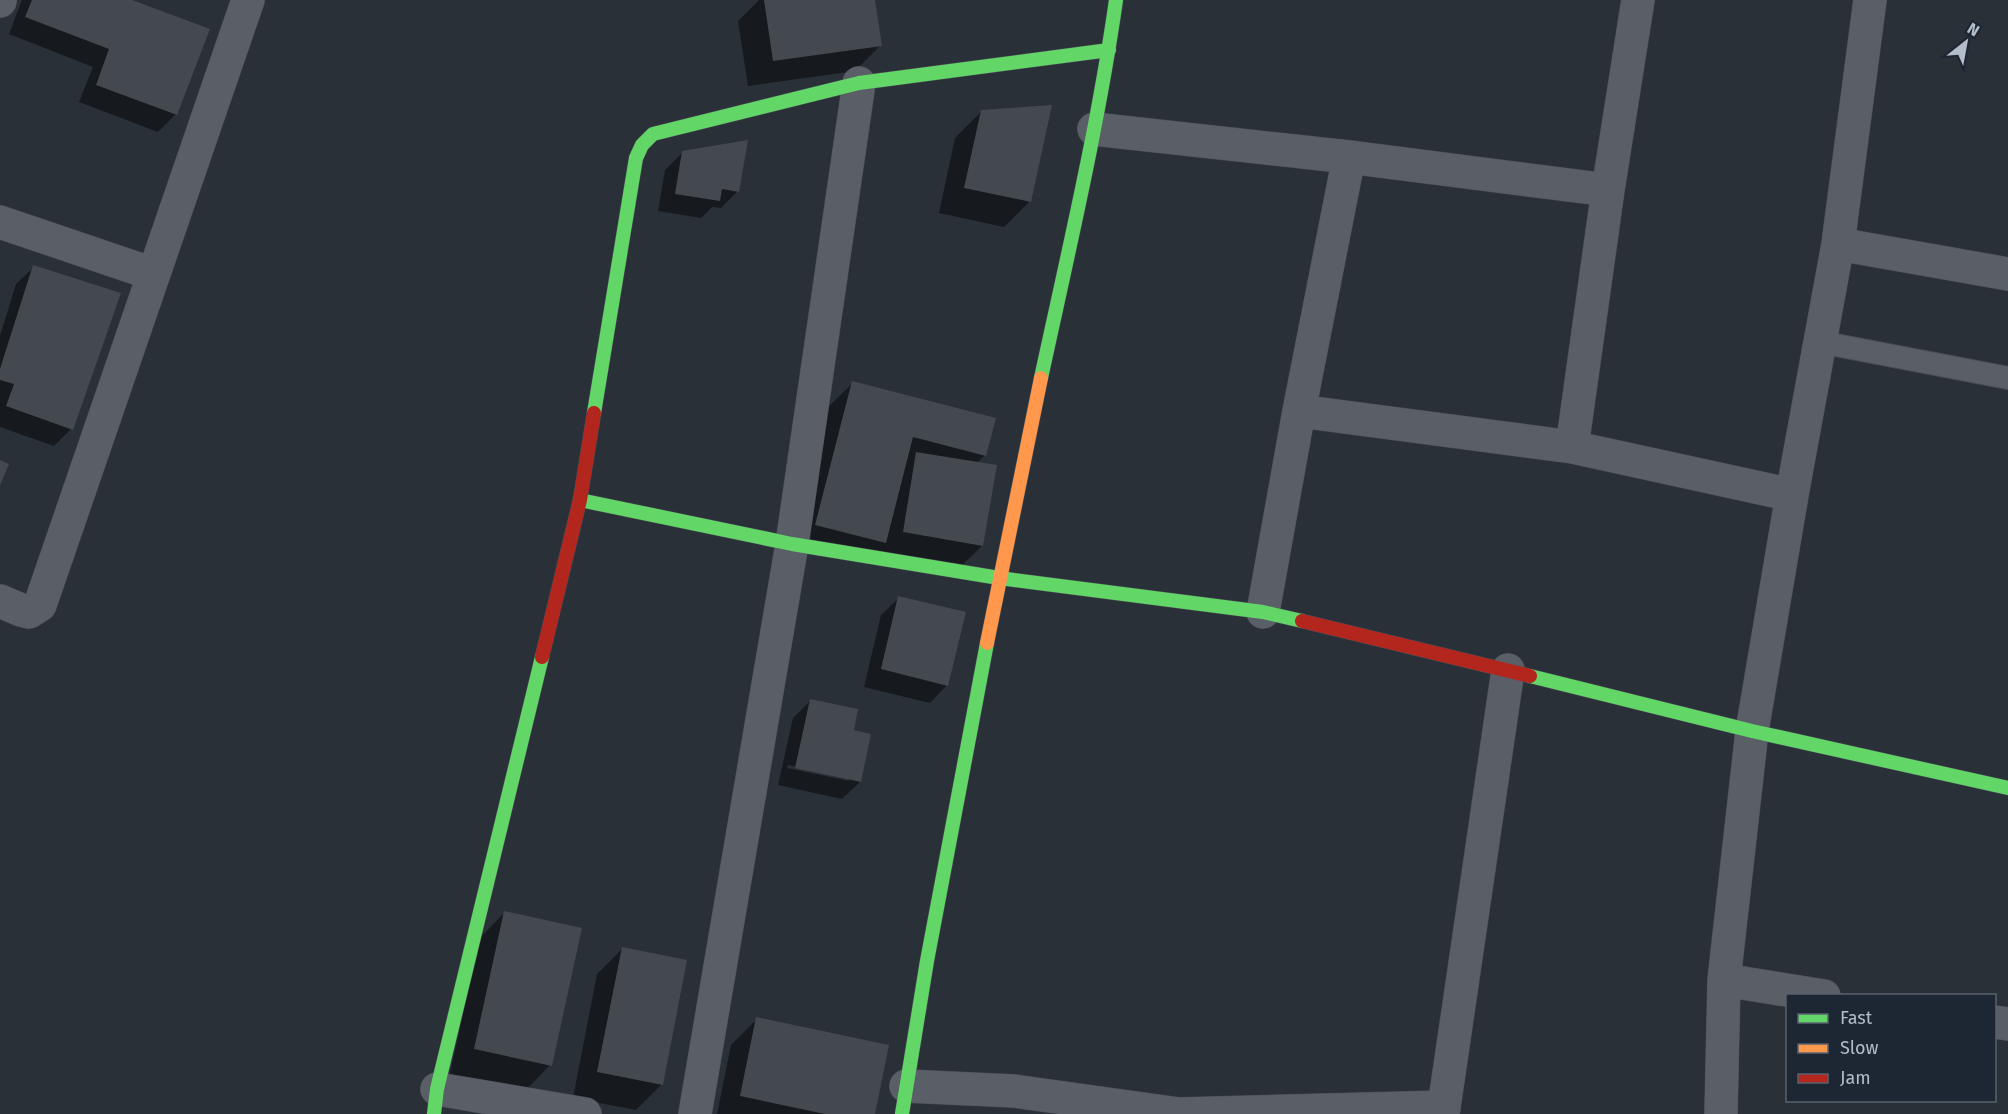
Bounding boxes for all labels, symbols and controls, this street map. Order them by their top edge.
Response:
north arrow [1936,12,1996,72]
text: N [1964,19,1983,40]
legend [1786,994,1996,1102]
text: Fast [1840,1007,1873,1029]
text: Slow [1840,1037,1879,1059]
text: Jam [1840,1067,1871,1089]

